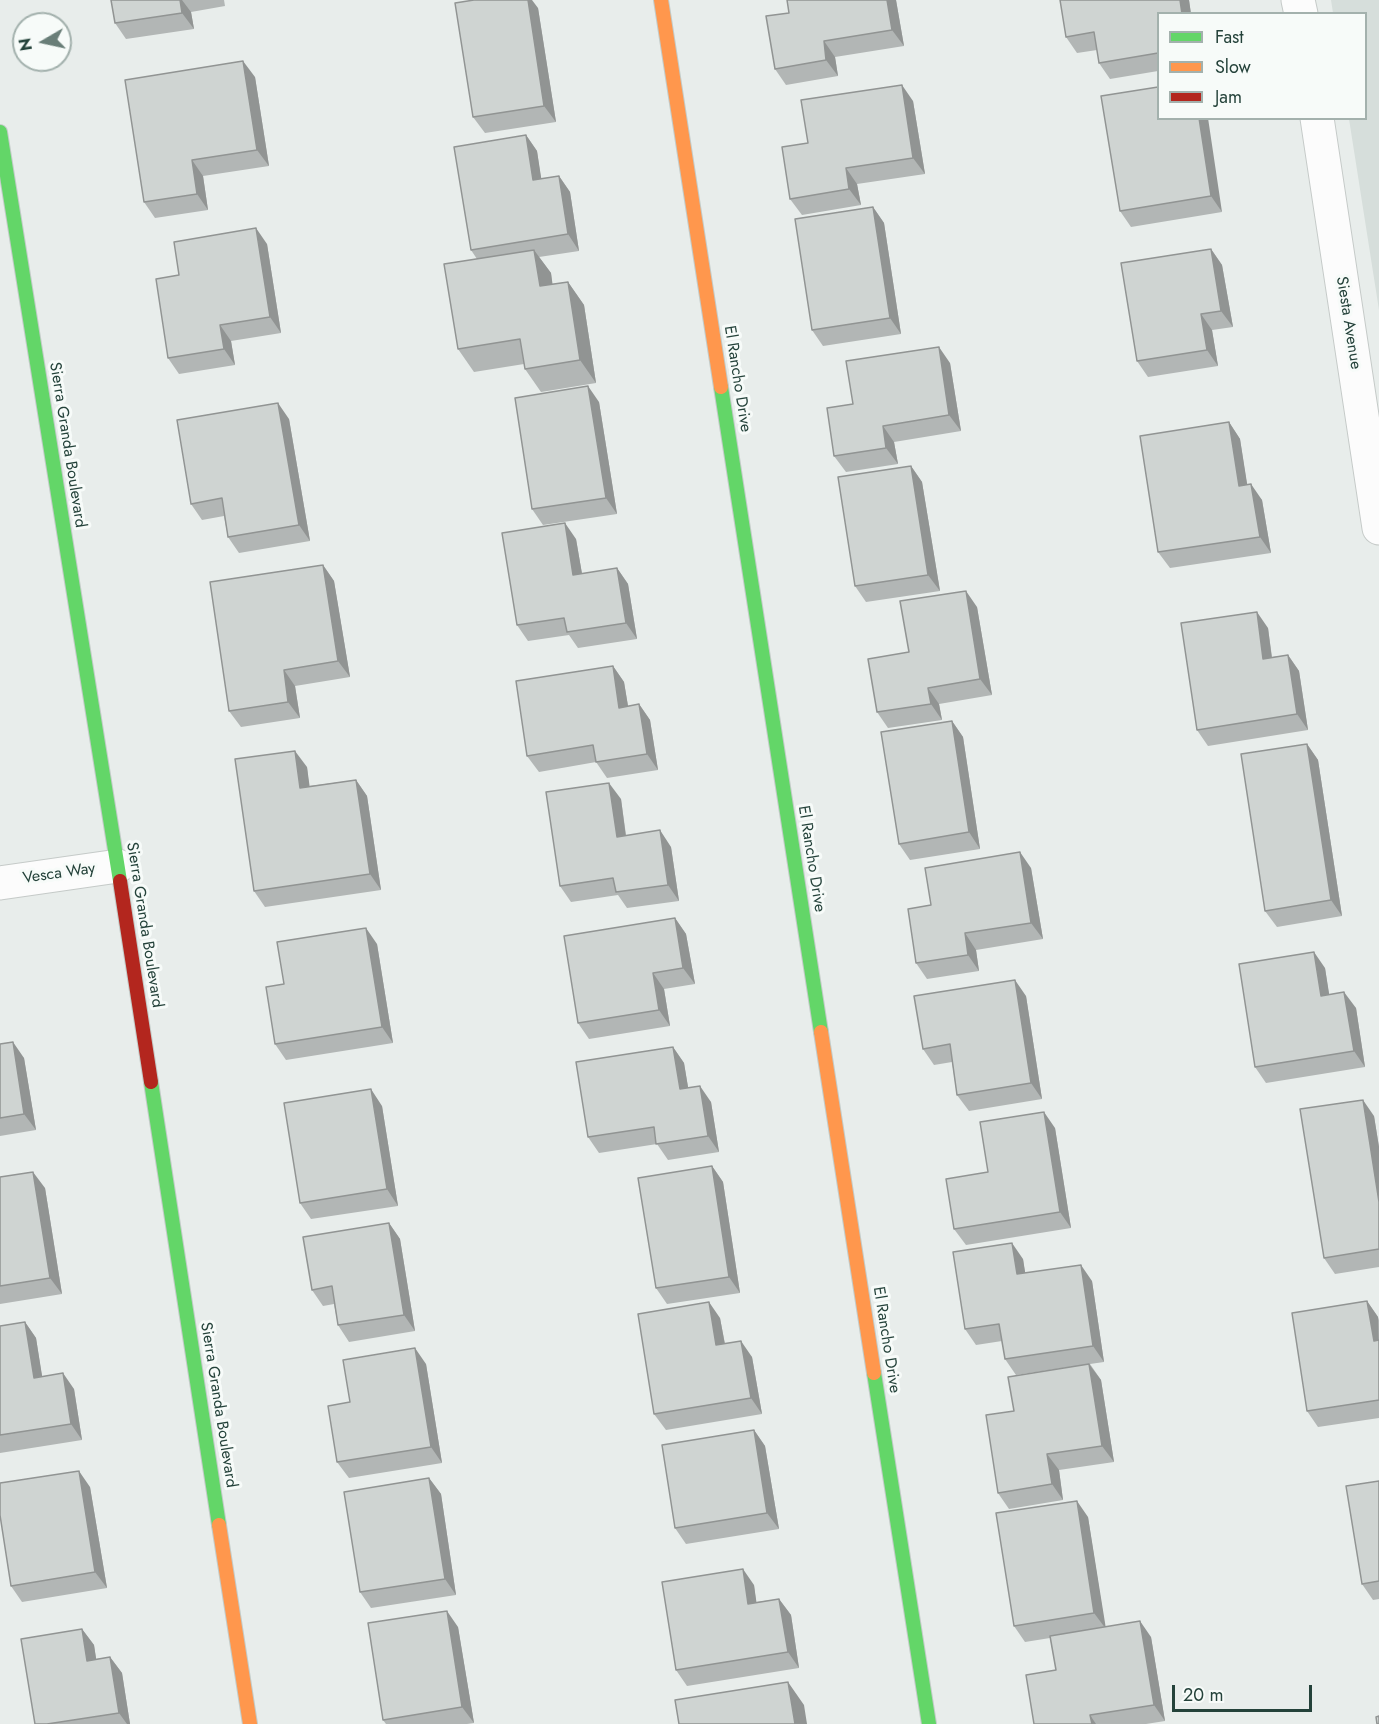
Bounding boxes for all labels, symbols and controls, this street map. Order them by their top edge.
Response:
north arrow [12,12,72,72]
legend [1157,12,1367,120]
text: Fast [1215,24,1244,50]
text: N [13,37,38,53]
text: Slow [1215,54,1251,80]
text: Jam [1215,84,1242,110]
street label: Siesta Avenue [1331,275,1365,371]
street label: El Rancho Drive [719,324,755,434]
street label: Sierra Granda Boulevard [44,361,90,529]
street label: El Rancho Drive [793,804,829,914]
street label: Sierra Granda Boulevard [121,841,167,1009]
street label: Vesca Way [22,859,96,889]
street label: El Rancho Drive [868,1285,904,1395]
street label: Sierra Granda Boulevard [195,1321,241,1489]
scale bar [1175,1673,1314,1711]
text: 20 m [1183,1682,1223,1708]

